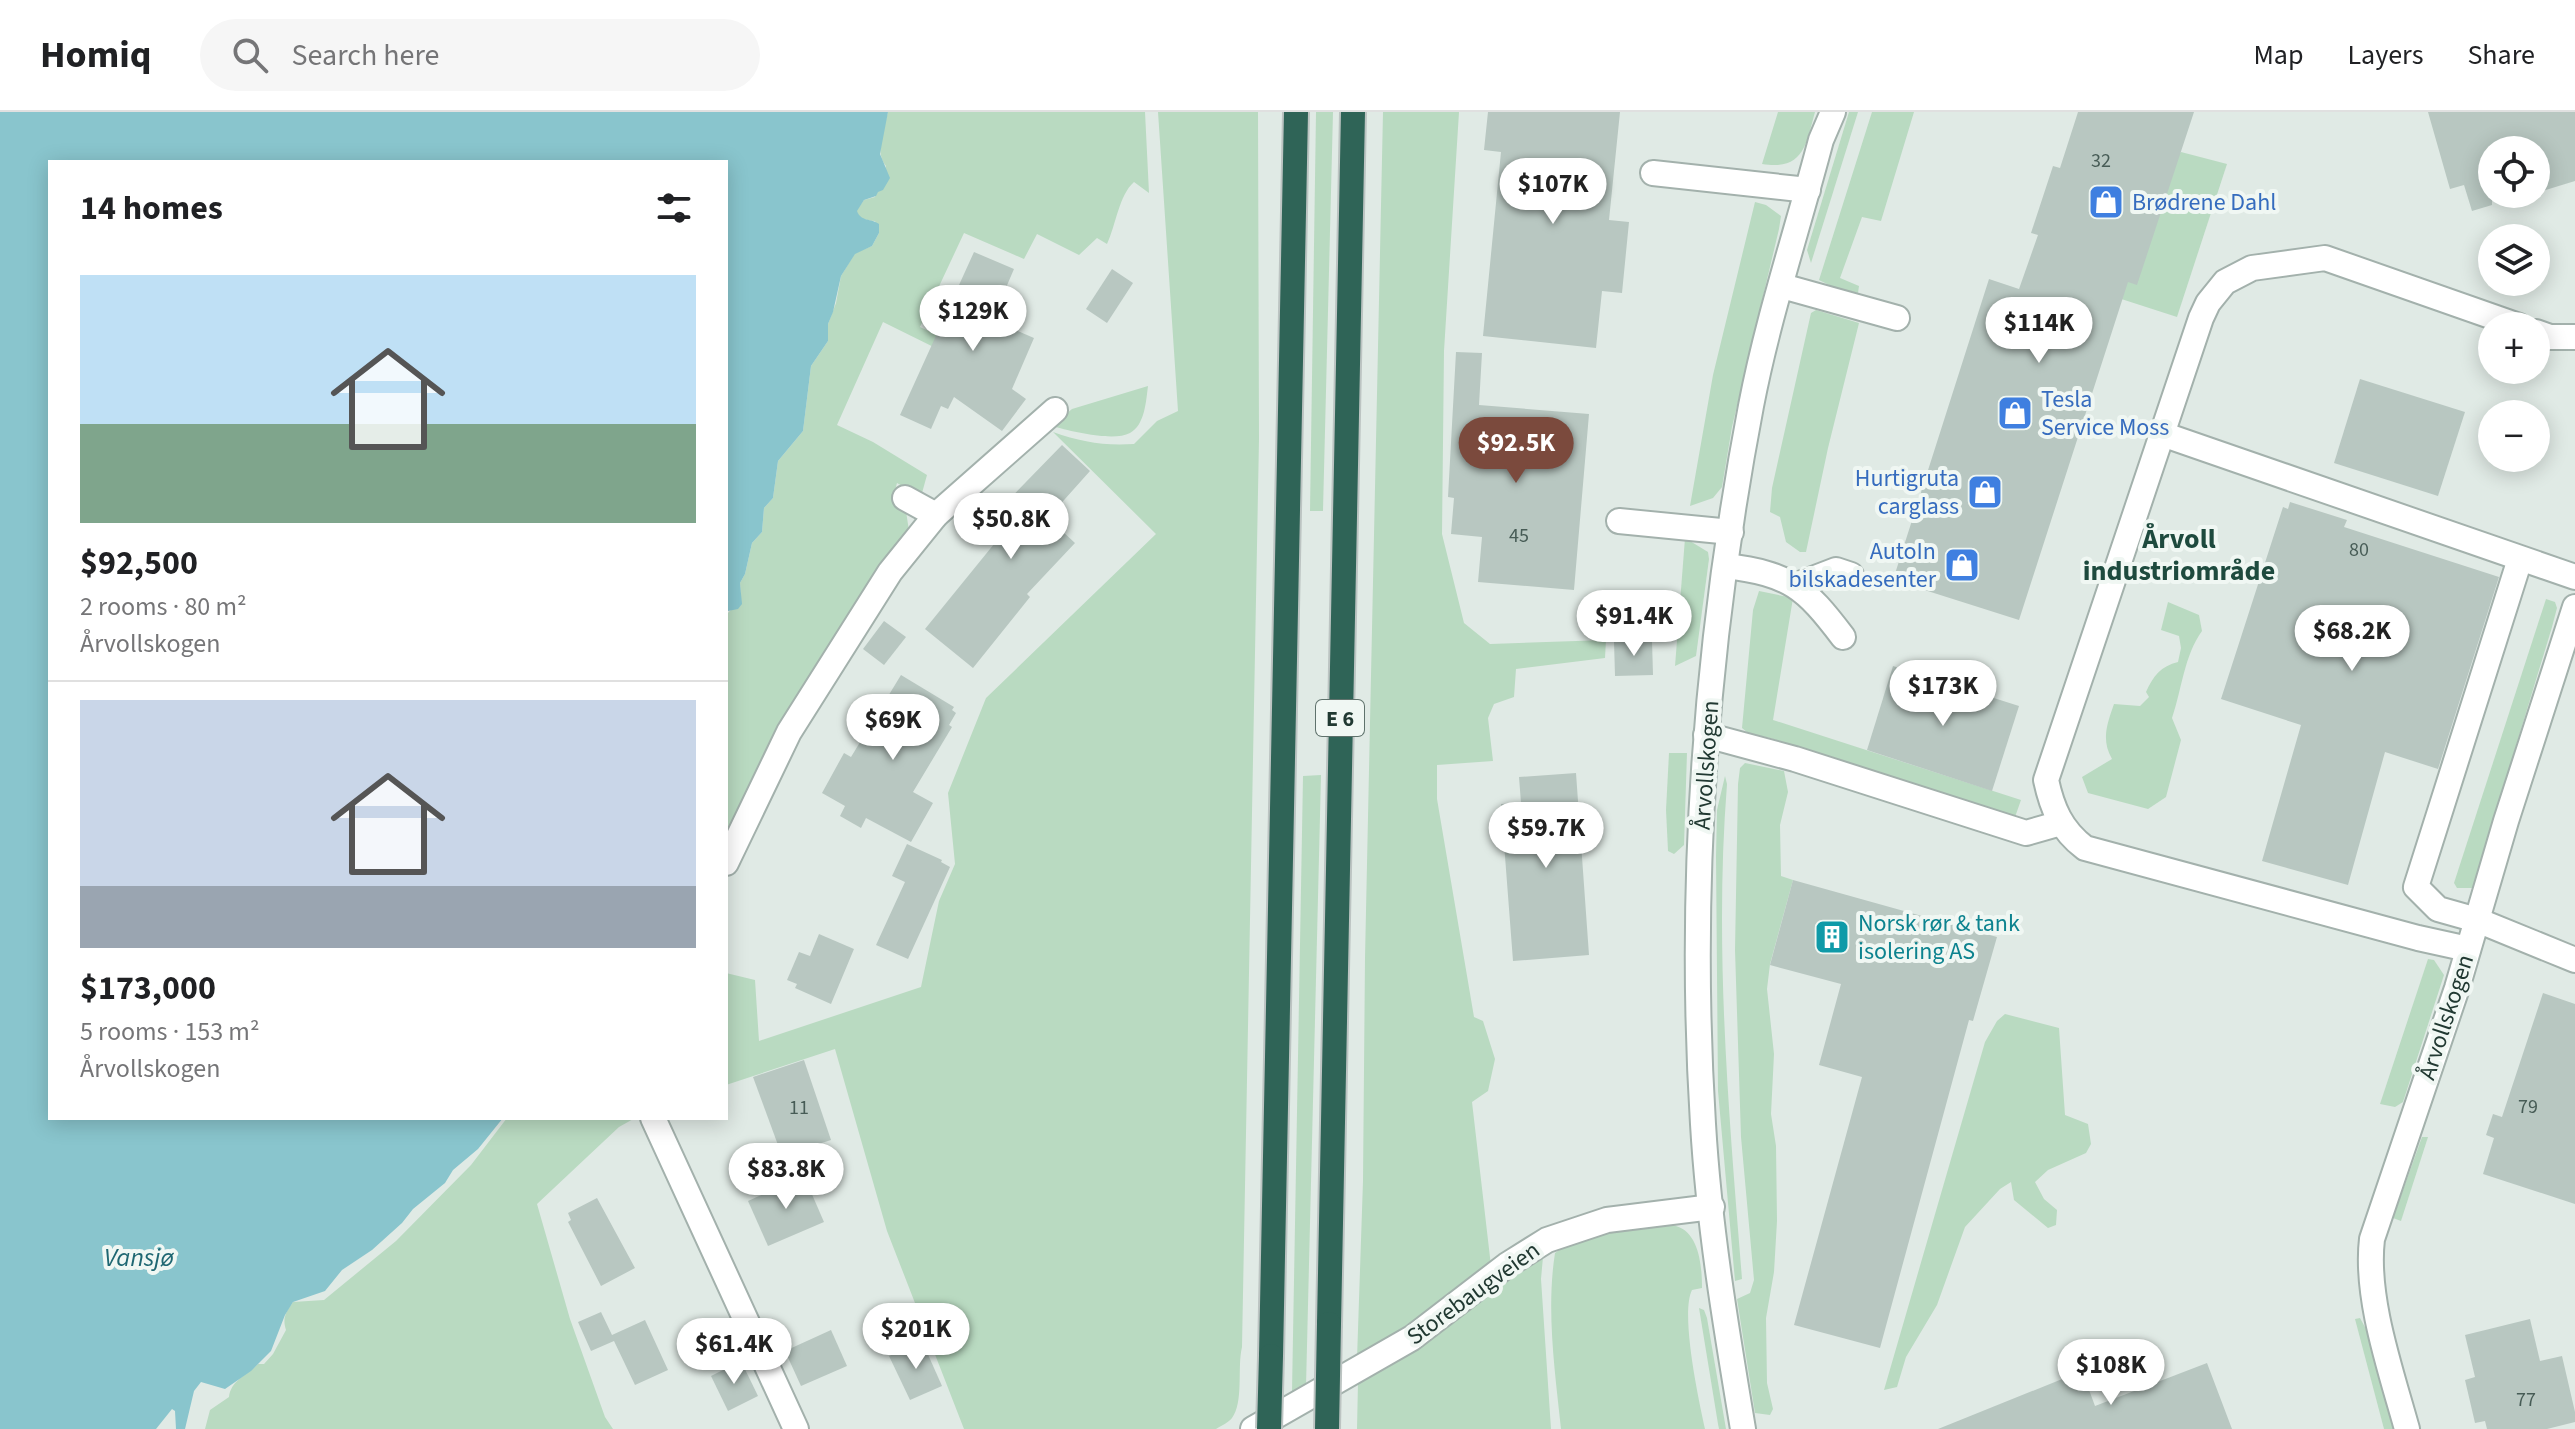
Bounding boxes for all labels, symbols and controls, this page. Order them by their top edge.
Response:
search box [200,19,760,91]
text: Homiq [40,28,152,82]
icon: search [228,33,272,77]
text: Search here [292,34,439,77]
text: Map [2253,35,2303,75]
text: Layers [2347,35,2423,75]
text: Share [2467,35,2535,75]
map controls [2478,136,2550,472]
button: locate [2478,136,2550,208]
house number: 32 [2091,147,2111,175]
pin: $107K [1497,158,1609,226]
text: $107K [1518,165,1588,202]
shop icon: Brødrene Dahl [2087,183,2125,221]
text: 14 homes [80,184,223,233]
place label: Brødrene Dahl [2132,185,2276,220]
icon: filters [652,186,696,230]
button: layers [2478,224,2550,296]
pin: $129K [917,285,1029,353]
text: $129K [938,292,1008,329]
pin: $114K [1983,297,2095,365]
text: $114K [2004,304,2074,341]
button: + [2478,312,2550,384]
icon: home [316,327,460,471]
place label: Tesla Service Moss [2041,382,2169,445]
shop icon: Tesla Service Moss [1996,394,2034,432]
button: − [2478,400,2550,472]
pin: $92.5K [1451,417,1581,485]
text: $92.5K [1477,424,1555,461]
place label: Hurtigruta carglass [1855,461,1959,524]
shop icon: Hurtigruta carglass [1966,473,2004,511]
pin: $50.8K [946,493,1076,561]
text: $50.8K [972,500,1050,537]
district label: Årvoll industriområde [2083,519,2275,591]
house number: 45 [1509,522,1529,550]
place label: AutoIn bilskadesenter [1789,534,1937,597]
house number: 80 [2349,536,2369,564]
text: $92,500 [80,539,198,588]
shop icon: AutoIn bilskadesenter [1943,546,1981,584]
text: 2 rooms · 80 m² [80,588,247,625]
pin: $91.4K [1569,590,1699,658]
text: $91.4K [1595,597,1673,634]
pin: $68.2K [2287,605,2417,673]
text: $68.2K [2313,612,2391,649]
text: Årvollskogen [80,625,220,662]
pin: $173K [1887,660,1999,728]
text: $173K [1908,667,1978,704]
pin: $69K [846,694,940,762]
street label: Årvollskogen [1685,699,1728,831]
road number: E 6 [1316,700,1364,736]
text: $69K [864,701,922,738]
icon: home [316,752,460,896]
pin: $59.7K [1481,802,1611,870]
text: $59.7K [1507,809,1585,846]
place label: Norsk rør & tank isolering AS [1858,906,2020,969]
building icon: Norsk rør & tank isolering AS [1813,918,1851,956]
street label: Årvollskogen [2410,950,2483,1084]
text: $173,000 [80,964,216,1013]
text: 5 rooms · 153 m² [80,1013,259,1050]
text: Årvollskogen [80,1050,220,1087]
house number: 79 [2518,1093,2538,1121]
house number: 11 [789,1094,809,1122]
pin: $83.8K [721,1143,851,1211]
text: $83.8K [747,1150,825,1187]
street label: Storebaugveien [1399,1233,1547,1354]
water label: Vansjø [104,1239,175,1276]
pin: $201K [860,1303,972,1371]
text: $201K [881,1310,951,1347]
pin: $61.4K [669,1318,799,1386]
text: $61.4K [695,1325,773,1362]
pin: $108K [2055,1339,2167,1407]
text: $108K [2076,1346,2146,1383]
house number: 77 [2516,1386,2536,1414]

